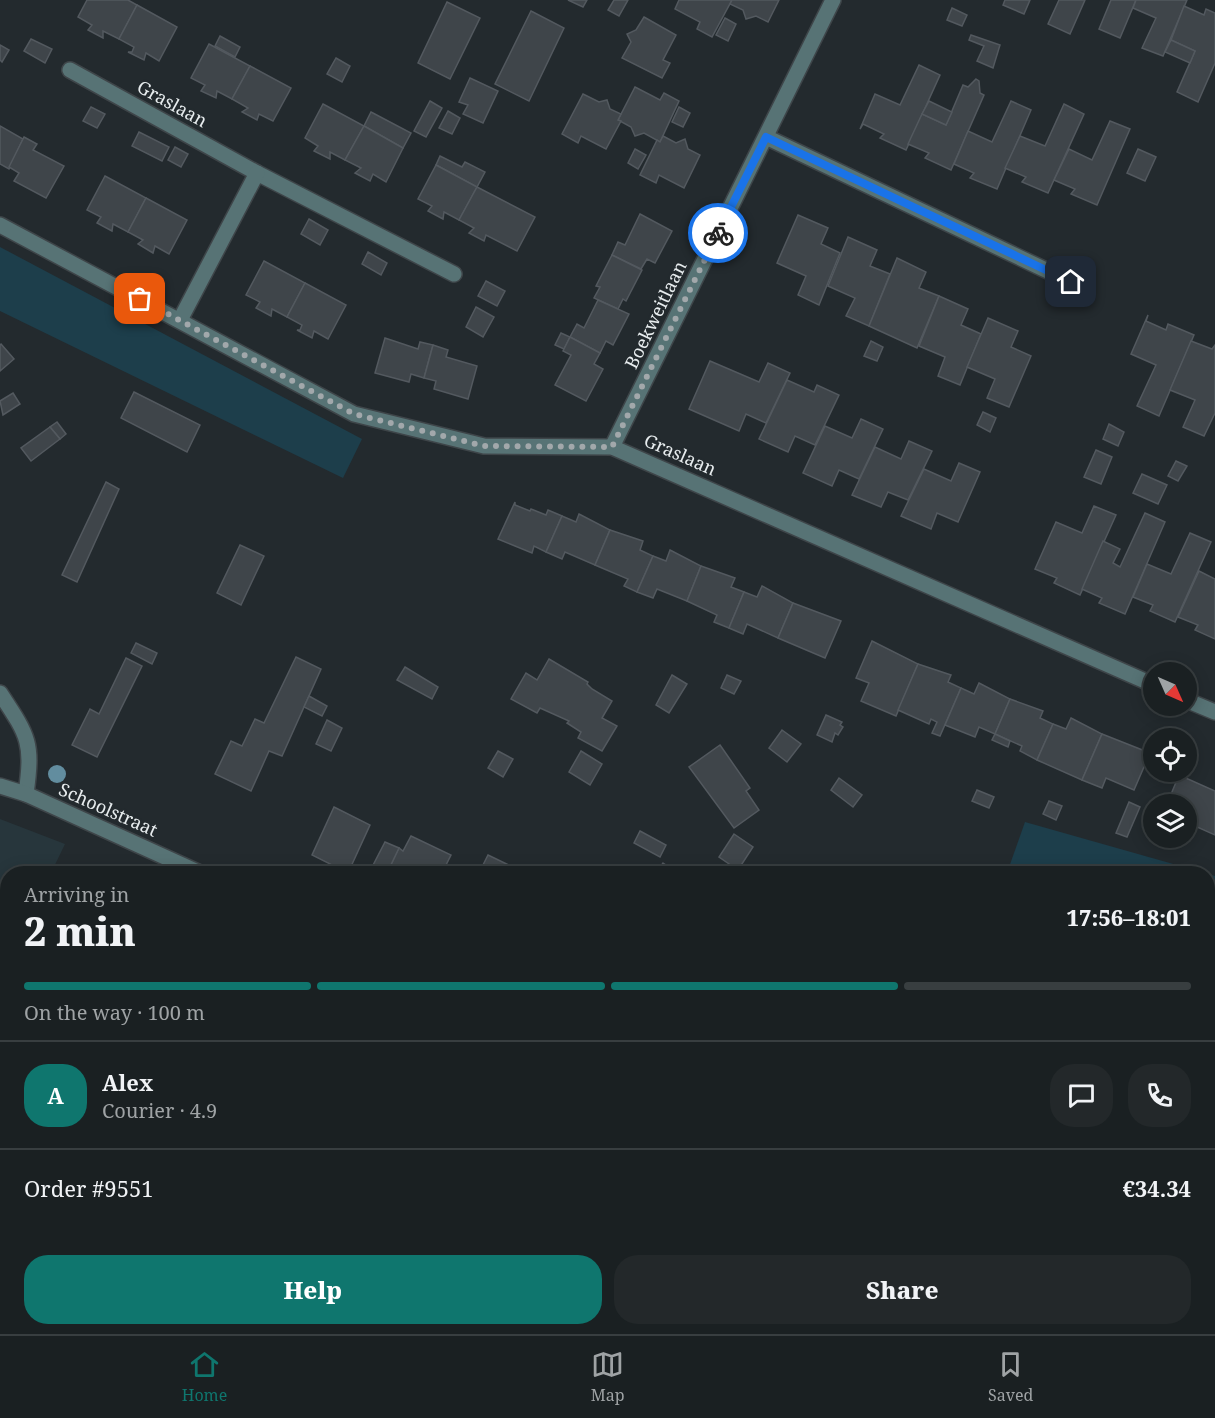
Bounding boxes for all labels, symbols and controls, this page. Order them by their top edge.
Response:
street label: Graslaan [133,74,212,132]
courier [688,203,748,263]
icon: bike [702,217,735,250]
street label: Boekweitlaan [619,256,692,372]
pin [1045,256,1096,307]
icon: home [1054,265,1087,298]
pin [114,273,165,324]
icon: bag [123,282,156,315]
street label: Graslaan [640,428,721,481]
north arrow [1143,662,1197,716]
map controls [1143,662,1197,848]
button: locate [1143,728,1197,782]
street label: Schoolstraat [55,777,162,842]
button: layers [1143,794,1197,848]
text: Arriving in [24,881,129,908]
text: 17:56–18:01 [1067,902,1191,932]
text: 2 min [24,904,136,957]
text: On the way · 100 m [24,999,205,1026]
button: chat [1050,1064,1113,1127]
button: phone [1128,1064,1191,1127]
text: Alex [102,1067,153,1097]
text: A [47,1080,64,1110]
text: Courier · 4.9 [102,1097,217,1124]
text: Order #9551 [24,1173,154,1203]
text: €34.34 [1123,1173,1191,1203]
button: Help [24,1255,602,1324]
button: Share [614,1255,1191,1324]
tab: Home [182,1348,227,1406]
tab: Map [591,1348,625,1406]
tab: Saved [988,1348,1033,1406]

